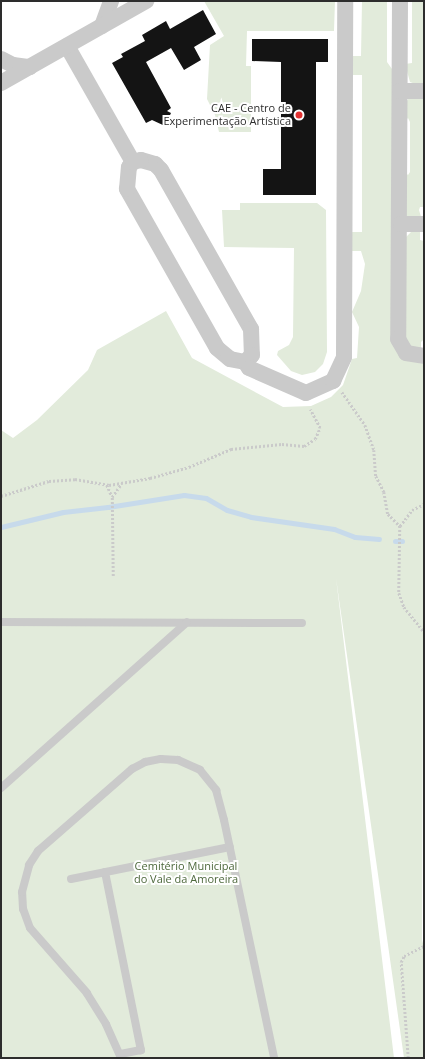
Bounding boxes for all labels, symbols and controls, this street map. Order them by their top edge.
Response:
place label: CAE - Centro de Experimentação Artística [163,102,291,128]
marker: CAE - Centro de Experimentação Artística [294,110,304,120]
park label: Cemitério Municipal do Vale da Amoreira [134,860,238,886]

